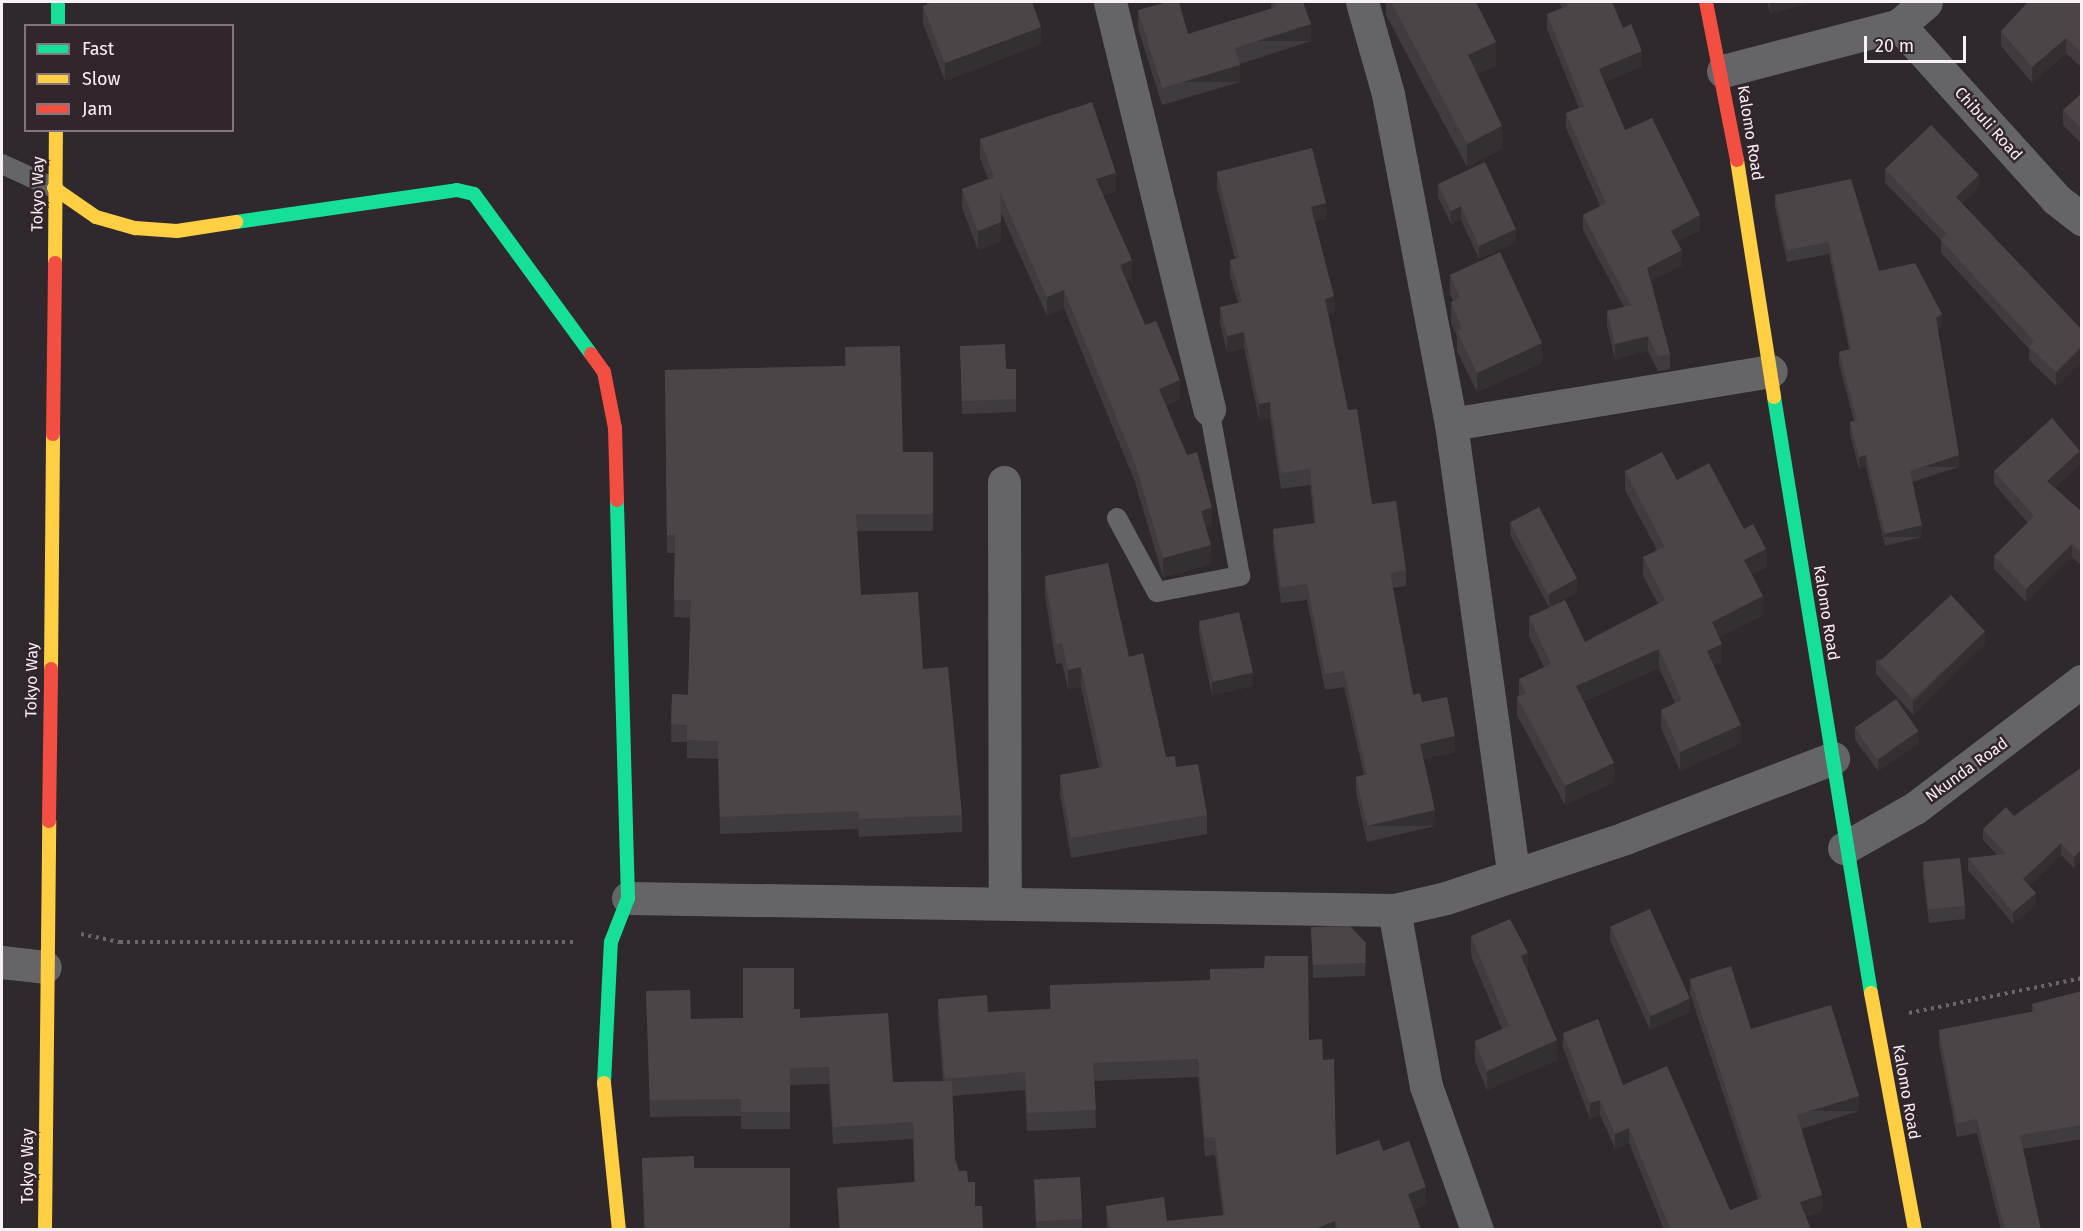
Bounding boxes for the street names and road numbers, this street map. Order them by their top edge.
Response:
street label: Chibuli Road [1950,83,2026,165]
street label: Kalomo Road [1733,84,1767,182]
street label: Tokyo Way [28,156,48,232]
street label: Kalomo Road [1809,564,1843,662]
street label: Tokyo Way [22,642,42,718]
street label: Nkunda Road [1922,734,2012,806]
street label: Kalomo Road [1888,1043,1924,1141]
street label: Tokyo Way [18,1128,38,1204]

